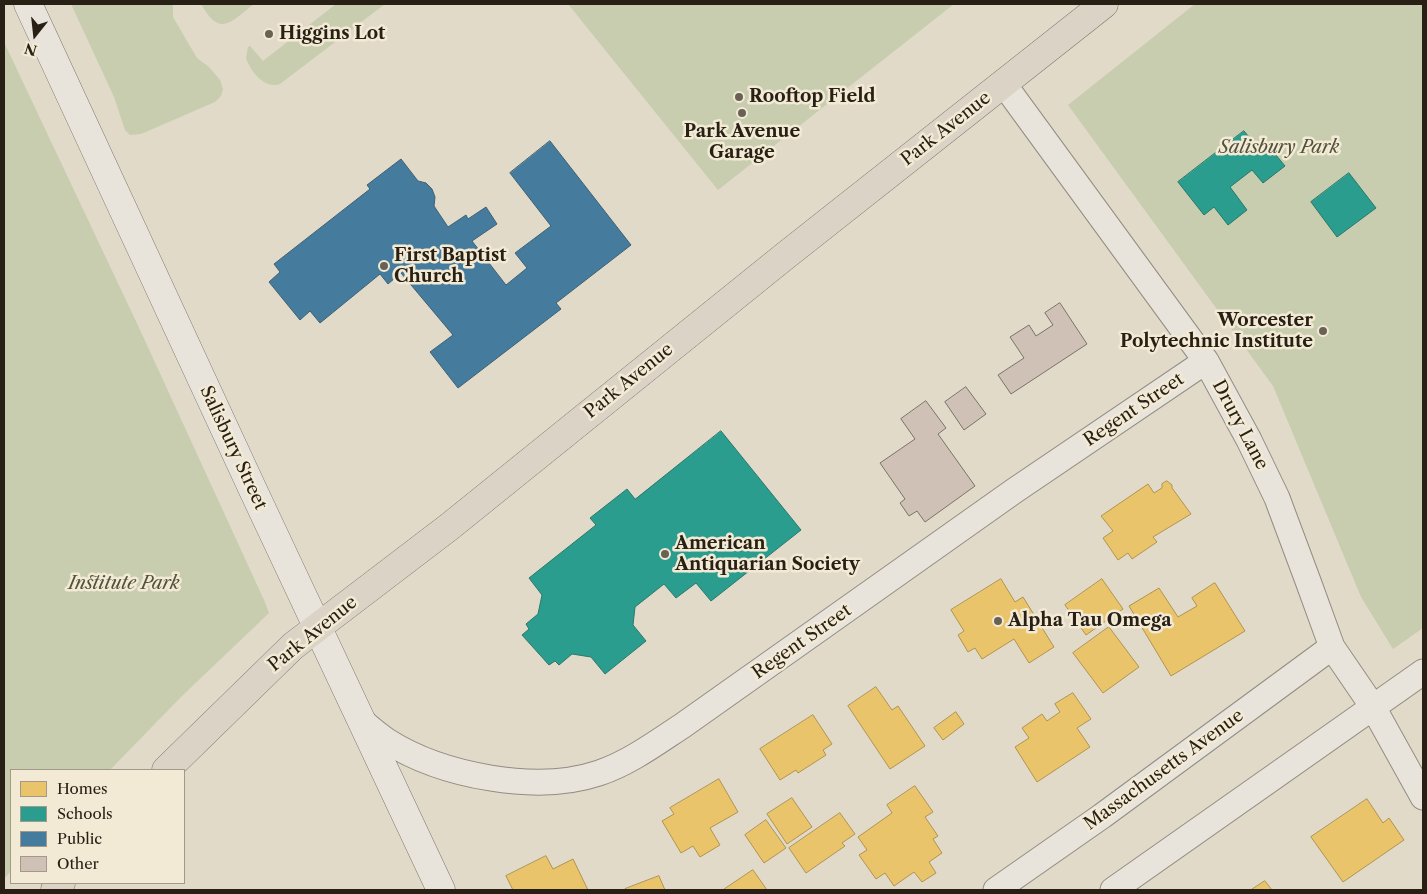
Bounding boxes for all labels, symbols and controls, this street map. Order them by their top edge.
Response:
north arrow [10,10,60,60]
place label: Higgins Lot [279,23,385,45]
marker: Higgins Lot [263,28,275,40]
text: N [23,39,39,60]
place label: Rooftop Field [749,86,876,108]
street label: Park Avenue [897,87,995,171]
marker: Rooftop Field [733,91,745,103]
marker: Park Avenue Garage [736,107,748,119]
place label: Park Avenue Garage [684,121,800,163]
park label: Salisbury Park [1219,137,1339,159]
place label: First Baptist Church [394,245,506,288]
marker: First Baptist Church [378,260,390,272]
place label: Worcester Polytechnic Institute [1120,310,1313,352]
marker: Worcester Polytechnic Institute [1317,325,1329,337]
street label: Park Avenue [580,339,678,423]
street label: Regent Street [1080,369,1188,451]
street label: Drury Lane [1207,377,1273,473]
street label: Salisbury Street [195,383,271,513]
place label: American Antiquarian Society [675,533,860,576]
marker: American Antiquarian Society [659,548,671,560]
park label: Institute Park [68,573,180,595]
street label: Park Avenue [264,592,362,676]
street label: Regent Street [748,600,856,684]
place label: Alpha Tau Omega [1008,610,1172,632]
marker: Alpha Tau Omega [992,615,1004,627]
street label: Massachusetts Avenue [1080,705,1248,835]
legend [10,769,185,884]
text: Homes [57,779,108,798]
text: Schools [57,804,113,823]
text: Public [57,829,102,848]
text: Other [57,854,99,873]

